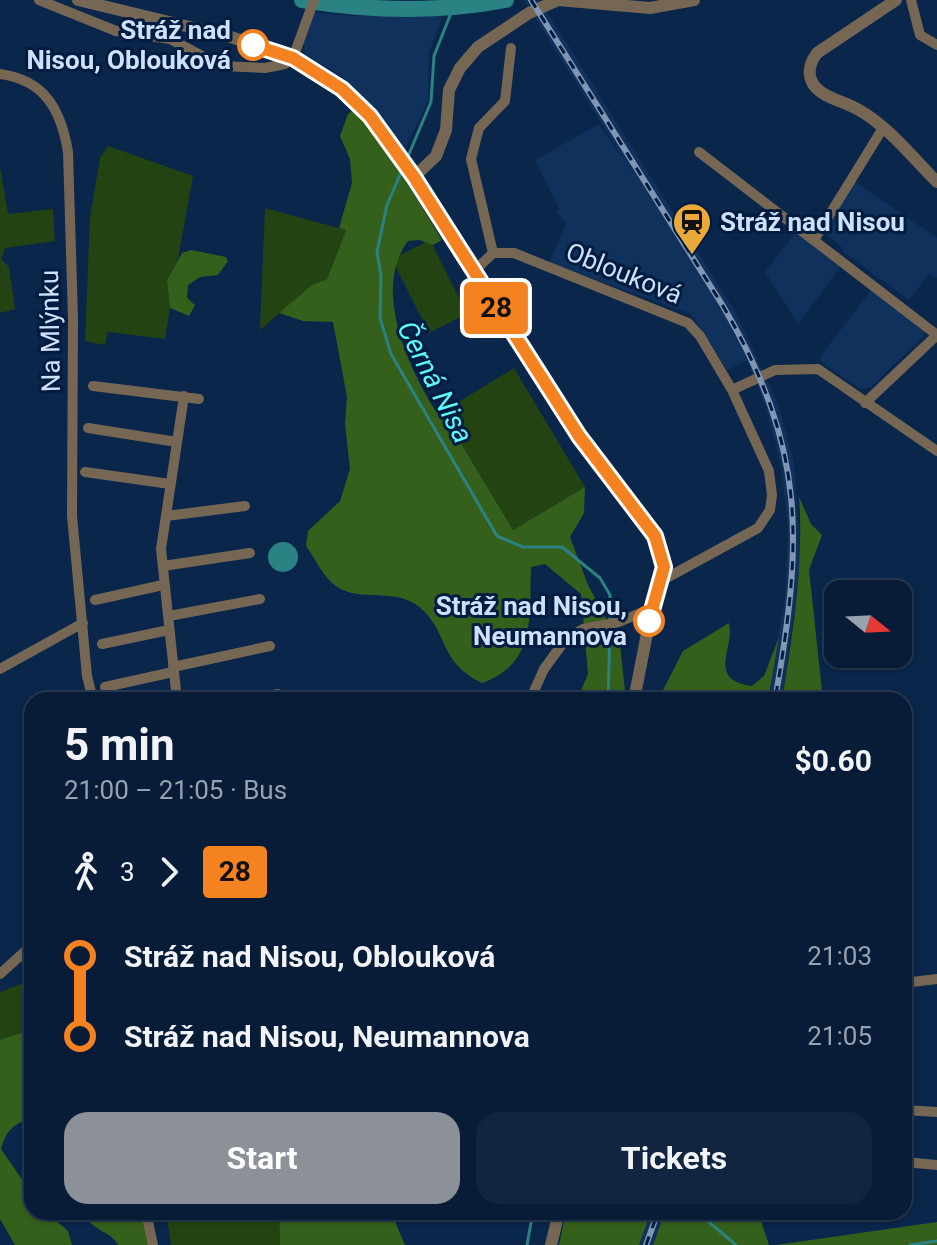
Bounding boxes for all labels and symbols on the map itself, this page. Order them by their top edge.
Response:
place label: Stráž nad Nisou, Oblouková [26,15,231,75]
marker: Stráž nad Nisou, Oblouková [238,30,268,60]
station icon: Stráž nad Nisou [671,201,713,256]
place label: Stráž nad Nisou [720,207,905,237]
street label: Oblouková [562,236,686,310]
street label: Na Mlýnku [34,270,66,392]
line badge: 28 [460,282,532,334]
water label: Černá Nisa [390,315,481,449]
north arrow [824,580,912,668]
place label: Stráž nad Nisou, Neumannova [436,591,627,651]
marker: Stráž nad Nisou, Neumannova [634,606,664,636]

